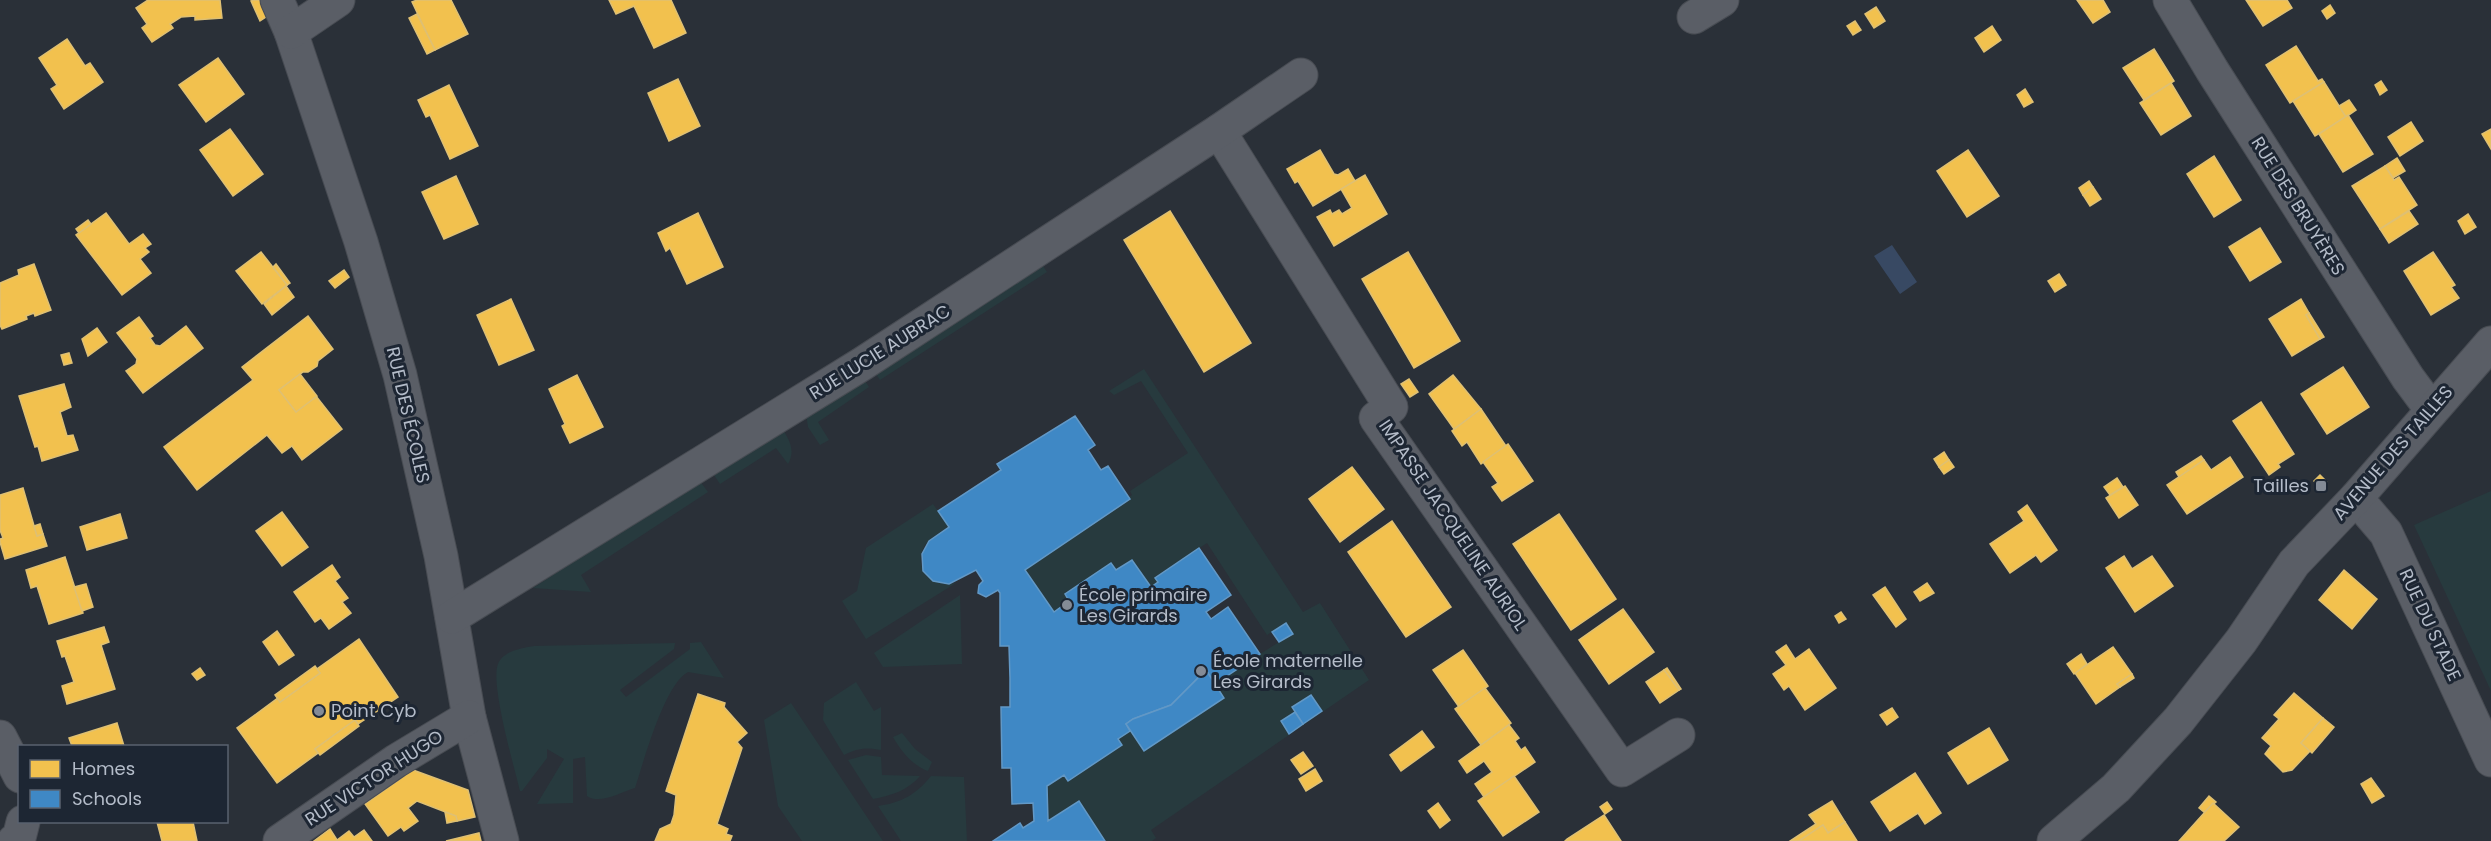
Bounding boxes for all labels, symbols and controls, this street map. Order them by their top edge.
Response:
street label: RUE DES BRUYÈRES [2246,132,2351,280]
street label: RUE LUCIE AUBRAC [805,298,955,405]
street label: RUE DES ÉCOLES [381,344,436,486]
street label: AVENUE DES TAILLES [2327,380,2458,526]
street label: IMPASSE JACQUELINE AURIOL [1373,414,1534,635]
place label: Tailles [2253,473,2309,498]
marker: Tailles [2314,479,2328,493]
street label: RUE DU STADE [2394,565,2467,685]
place label: École primaire Les Girards [1079,582,1207,628]
marker: École primaire Les Girards [1060,598,1074,612]
place label: École maternelle Les Girards [1213,648,1363,694]
marker: École maternelle Les Girards [1194,664,1208,678]
place label: Point Cyb [331,698,416,723]
marker: Point Cyb [312,704,326,718]
street label: RUE VICTOR HUGO [300,724,448,832]
legend [18,745,228,823]
text: Homes [72,756,135,781]
text: Schools [72,786,142,811]

